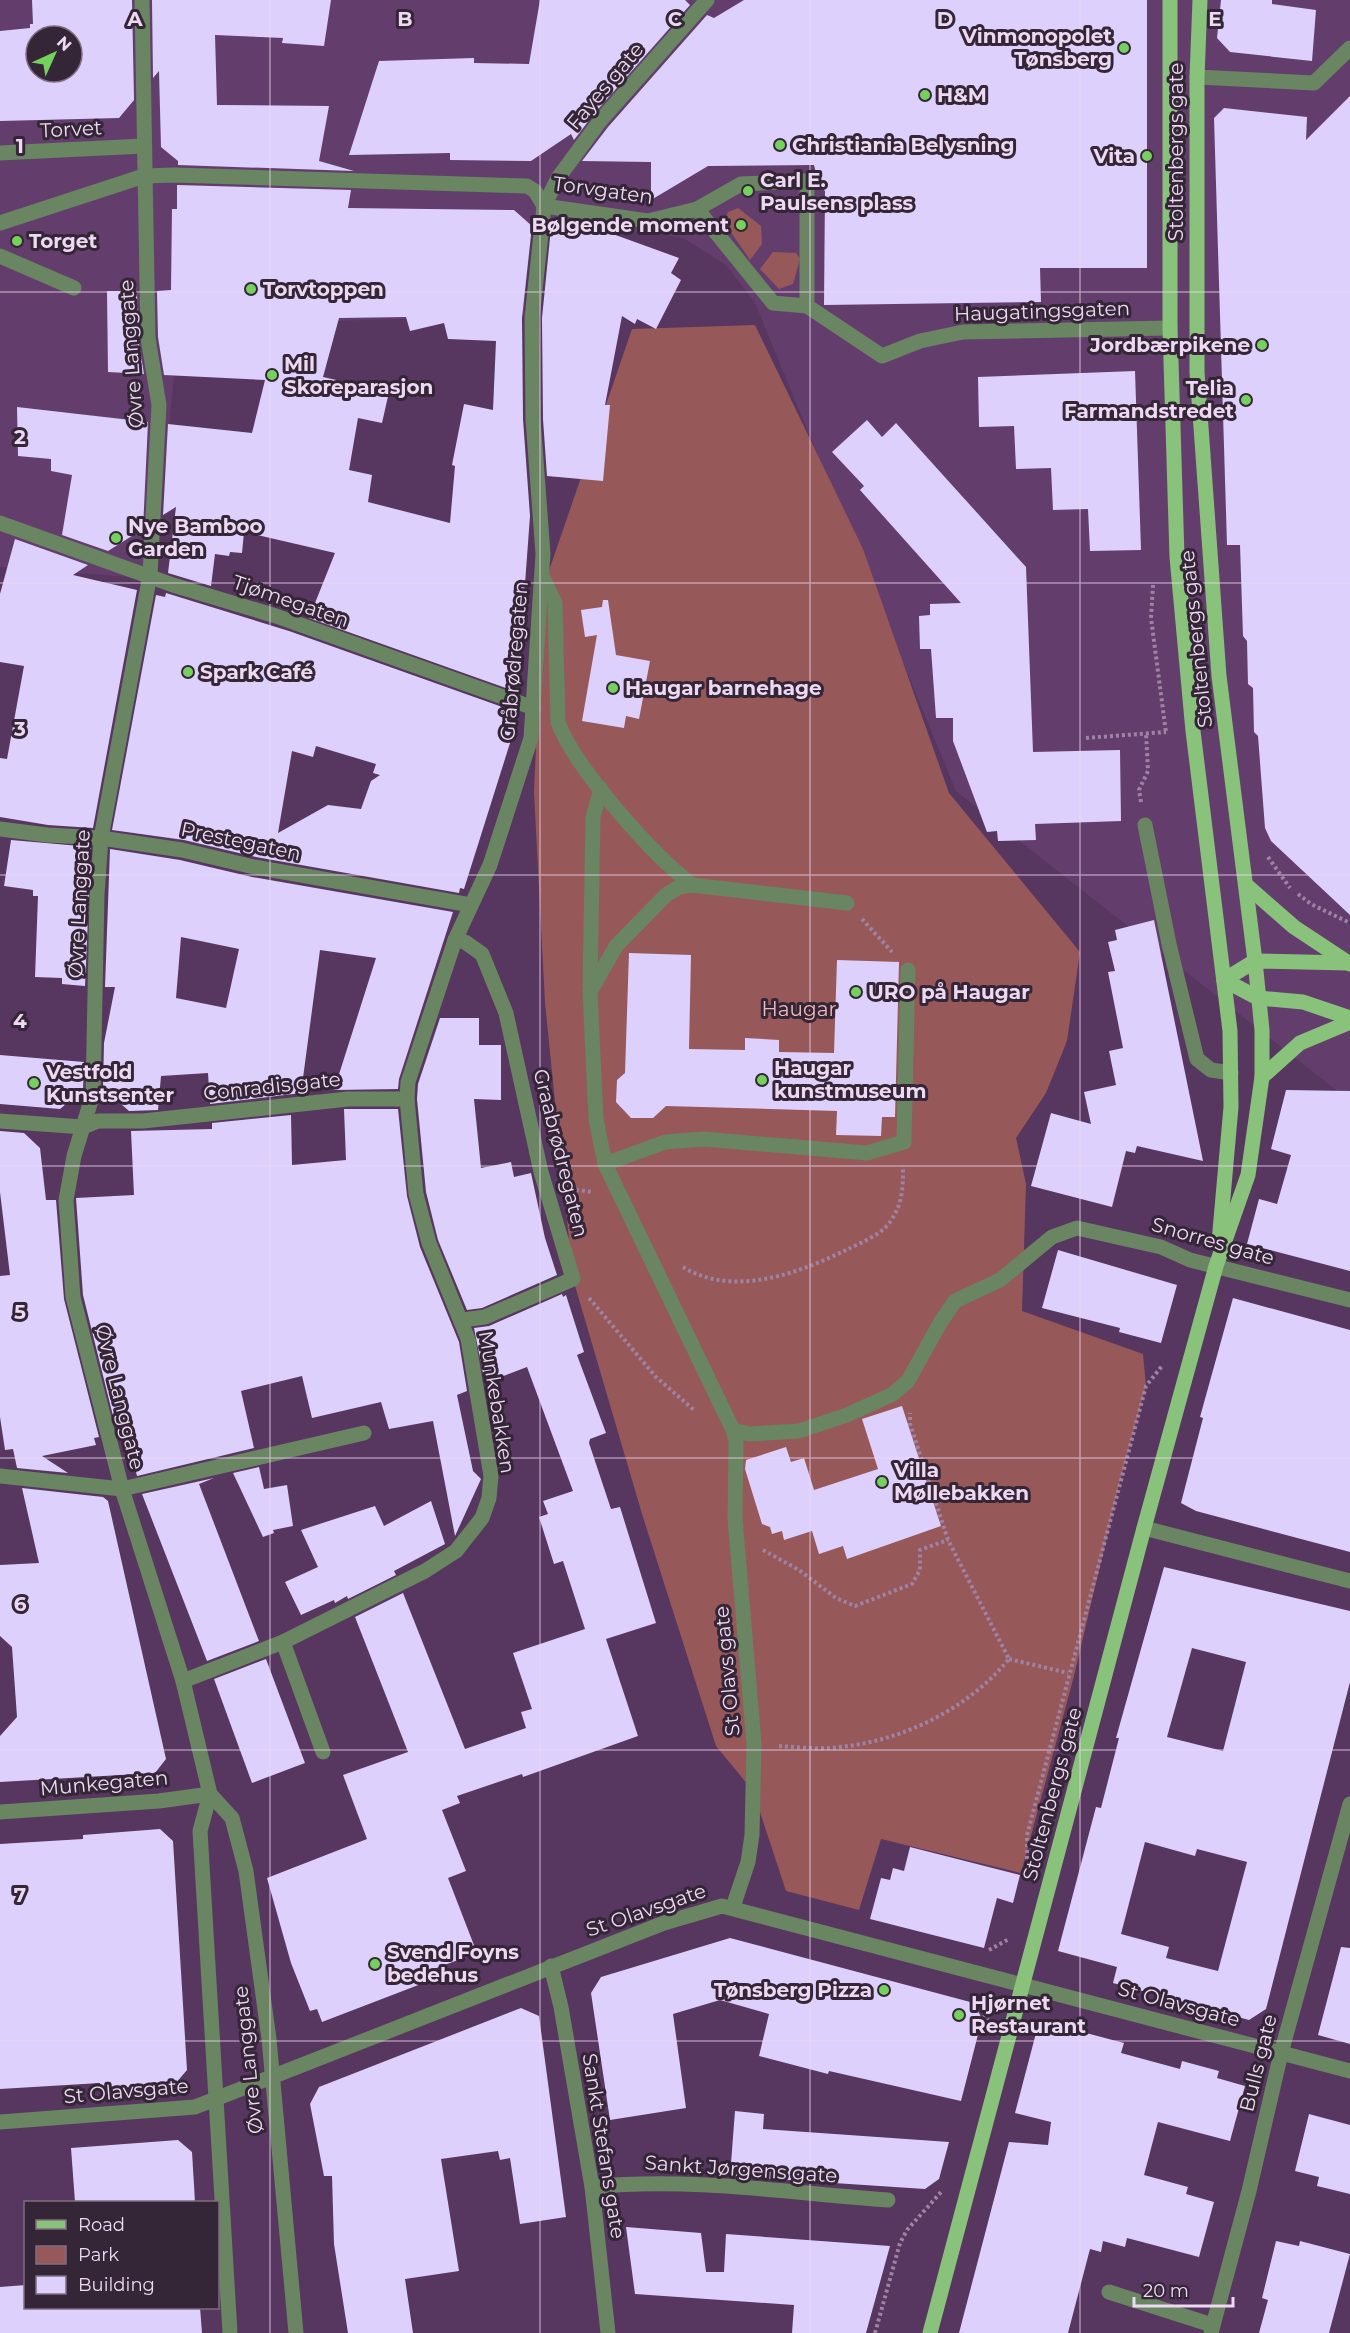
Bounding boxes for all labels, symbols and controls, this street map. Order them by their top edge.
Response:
text: A [126,7,143,31]
text: B [397,7,413,31]
text: C [668,7,683,31]
text: D [937,7,953,31]
text: E [1208,7,1222,31]
north arrow [24,24,84,84]
place label: Vinmonopolet Tønsberg [961,24,1112,71]
text: N [53,32,76,55]
street label: Fayes gate [562,37,648,135]
marker: Vinmonopolet Tønsberg [1117,41,1131,55]
street label: Stoltenbergs gate [1164,63,1188,241]
place label: H&M [937,83,987,107]
marker: H&M [918,88,932,102]
street label: Torvet [39,115,103,143]
place label: Christiania Belysning [792,133,1014,157]
text: 1 [16,134,24,158]
marker: Christiania Belysning [773,138,787,152]
place label: Vita [1092,144,1135,168]
marker: Vita [1140,149,1154,163]
place label: Carl E. Paulsens plass [760,168,914,215]
street label: Torvgaten [552,171,654,209]
marker: Carl E. Paulsens plass [741,184,755,198]
place label: Bølgende moment [532,213,729,237]
marker: Bølgende moment [734,218,748,232]
place label: Torget [29,229,97,253]
marker: Torget [10,234,24,248]
place label: Torvtoppen [263,277,384,301]
street label: Øvre Langgate [114,279,148,429]
marker: Torvtoppen [244,282,258,296]
street label: Haugatingsgaten [953,296,1131,326]
place label: Jordbærpikene [1089,333,1250,357]
marker: Jordbærpikene [1255,338,1269,352]
place label: Mil Skoreparasjon [284,352,433,399]
marker: Mil Skoreparasjon [265,368,279,382]
place label: Telia Farmandstredet [1064,376,1234,423]
marker: Telia Farmandstredet [1239,393,1253,407]
text: 2 [14,425,26,449]
place label: Nye Bamboo Garden [128,514,263,561]
marker: Nye Bamboo Garden [109,531,123,545]
street label: Stoltenbergs gate [1175,549,1217,729]
street label: Tjømegaten [230,570,352,632]
street label: Gråbrødregaten [495,580,533,742]
place label: Spark Café [200,660,313,684]
marker: Spark Café [181,665,195,679]
place label: Haugar barnehage [625,676,822,700]
marker: Haugar barnehage [606,681,620,695]
text: 3 [13,717,26,741]
street label: Prestegaten [179,817,303,865]
street label: Øvre Langgate [63,829,95,979]
place label: URO på Haugar [868,980,1030,1004]
marker: URO på Haugar [849,985,863,999]
park label: Haugar [761,997,837,1021]
text: 4 [13,1009,27,1033]
place label: Haugar kunstmuseum [774,1056,926,1103]
place label: Vestfold Kunstsenter [45,1060,174,1107]
street label: Graabrødregaten [529,1066,593,1240]
street label: Conradis gate [202,1067,342,1105]
marker: Haugar kunstmuseum [755,1073,769,1087]
marker: Vestfold Kunstsenter [27,1076,41,1090]
street label: Snorres gate [1149,1212,1277,1270]
text: 5 [14,1300,26,1324]
street label: Øvre Langgate [90,1322,150,1472]
street label: Munkebakken [474,1329,520,1475]
place label: Villa Møllebakken [893,1458,1029,1505]
marker: Villa Møllebakken [875,1475,889,1489]
text: 6 [14,1592,27,1616]
street label: St Olavs gate [709,1605,745,1737]
street label: Stoltenbergs gate [1017,1705,1087,1883]
street label: Munkegaten [39,1765,169,1801]
street label: St Olavsgate [583,1878,709,1942]
text: 7 [14,1883,26,1907]
place label: Svend Foyns bedehus [387,1940,519,1987]
marker: Svend Foyns bedehus [368,1957,382,1971]
street label: St Olavsgate [1115,1976,1243,2032]
place label: Tønsberg Pizza [714,1978,872,2002]
marker: Tønsberg Pizza [877,1983,891,1997]
street label: Øvre Langgate [228,1985,268,2135]
place label: Hjørnet Restaurant [971,1991,1086,2038]
marker: Hjørnet Restaurant [952,2008,966,2022]
street label: Bulls gate [1234,2012,1282,2114]
street label: Sankt Stefans gate [577,2052,631,2240]
street label: St Olavsgate [63,2074,189,2108]
street label: Sankt Jørgens gate [644,2150,838,2188]
legend [24,2201,219,2309]
text: Road [78,2214,125,2236]
text: Park [78,2244,119,2266]
scale bar [1134,2270,1233,2308]
text: Building [78,2274,155,2296]
text: 20 m [1143,2280,1189,2302]

